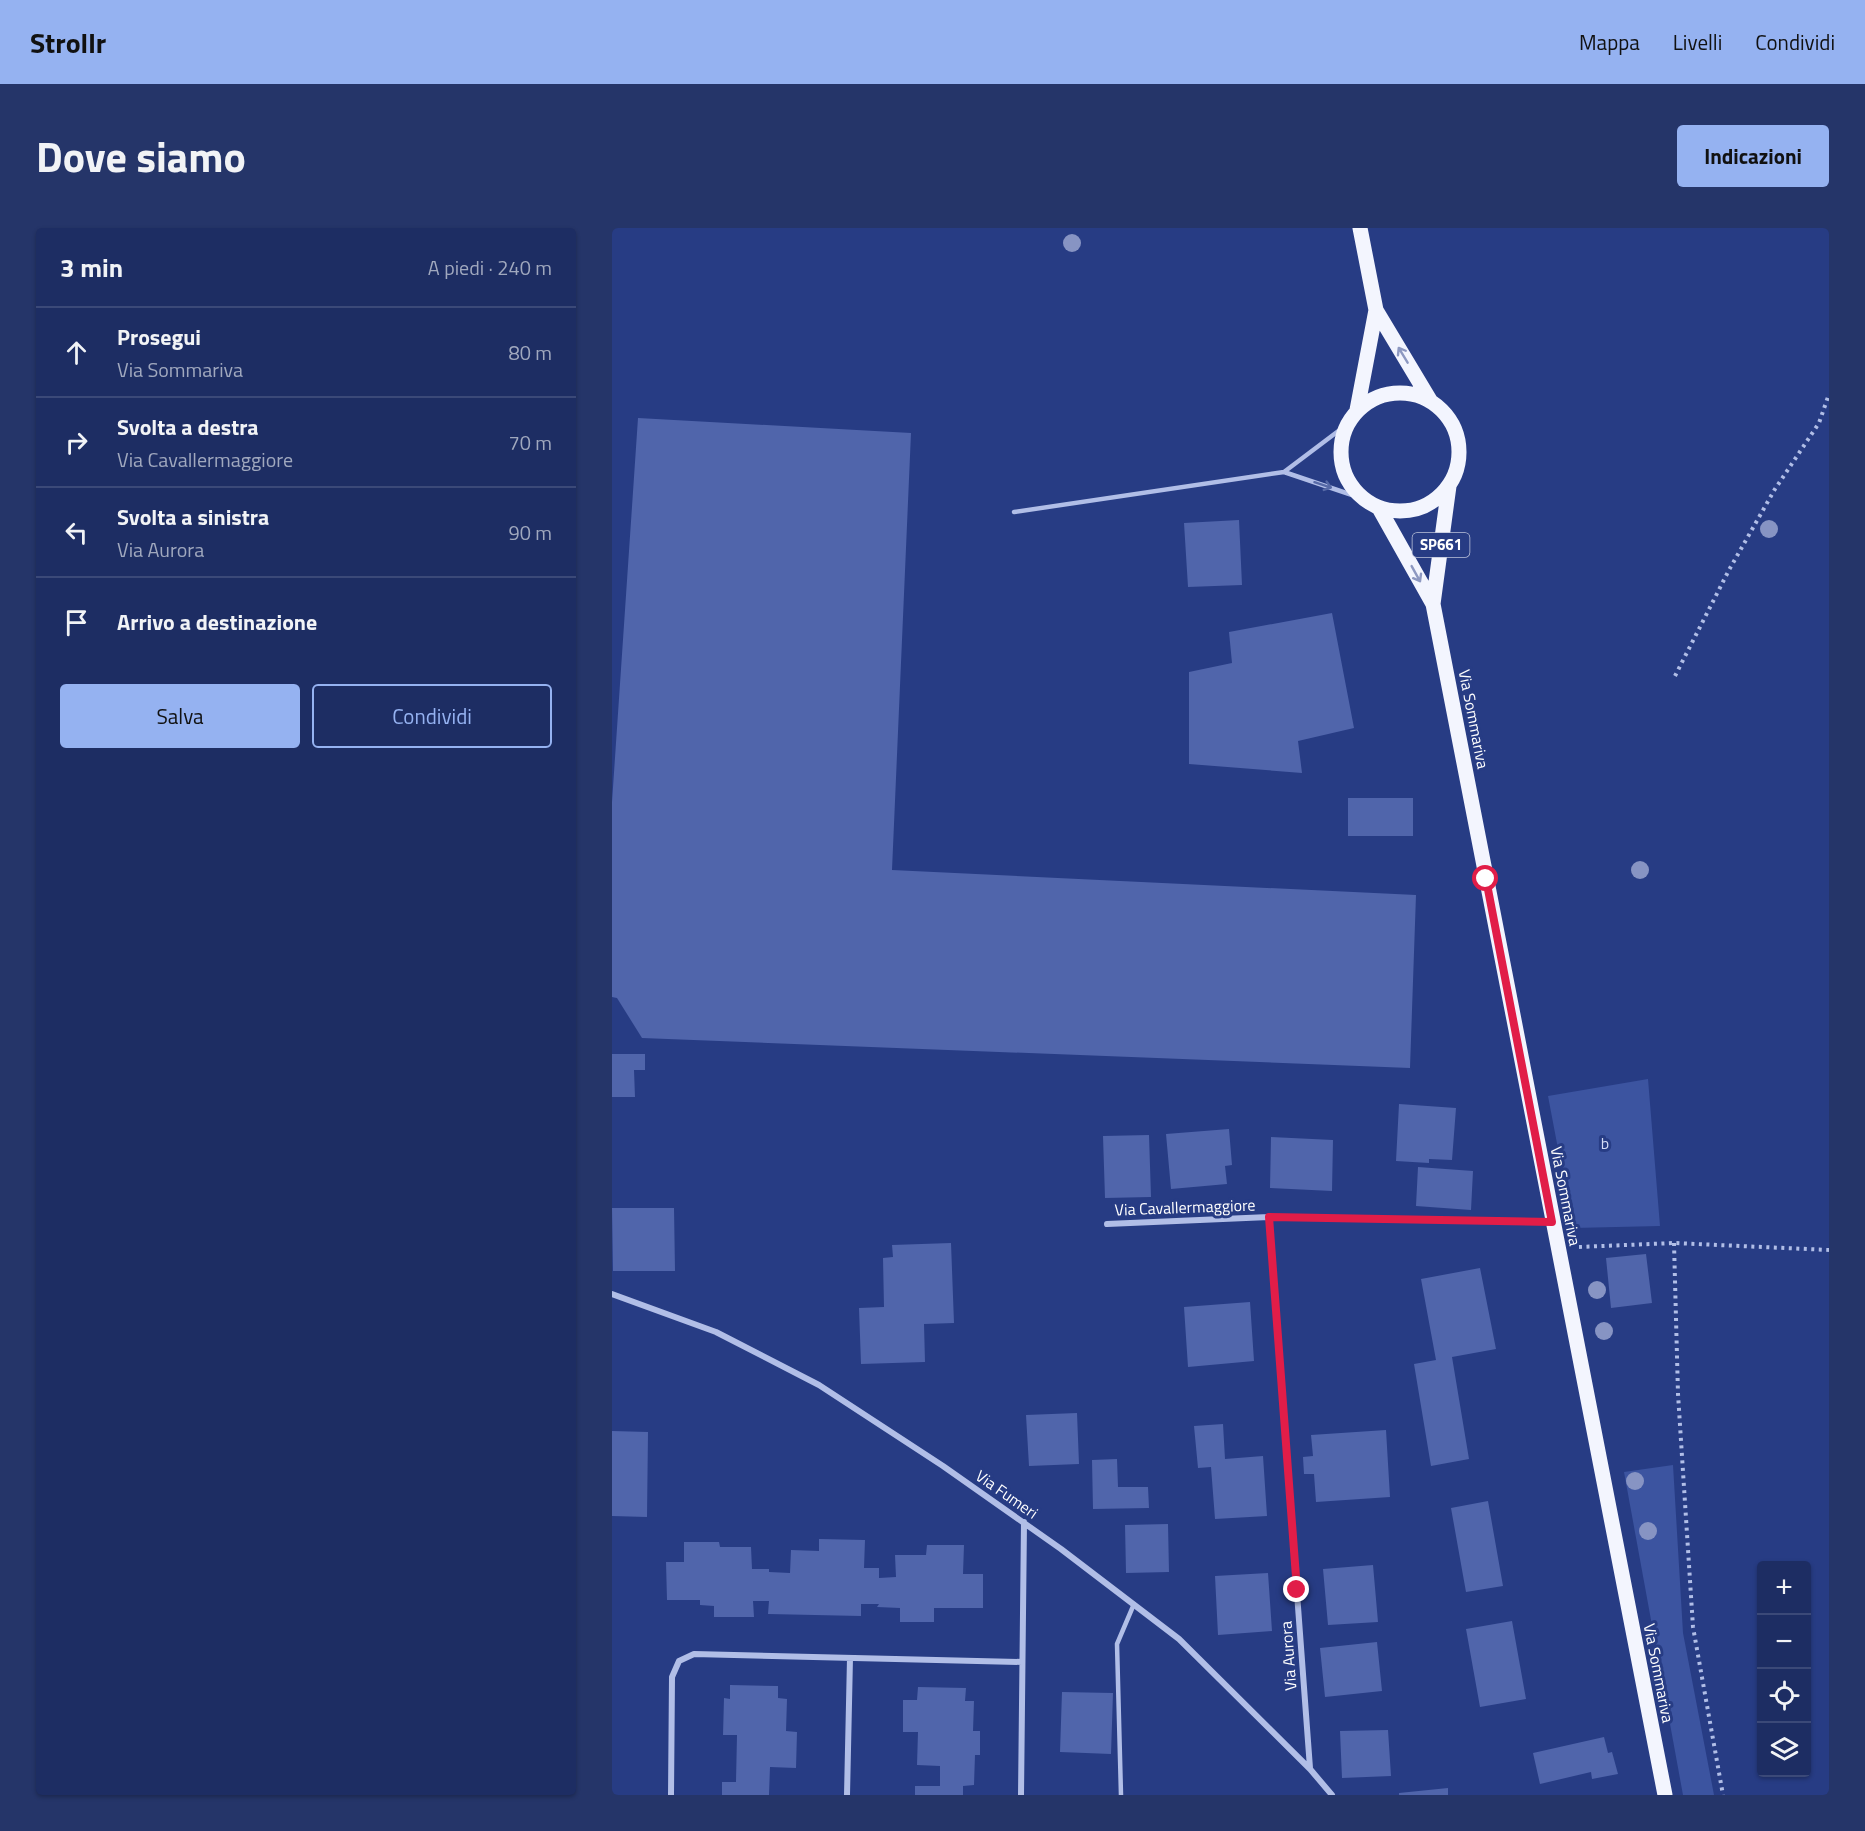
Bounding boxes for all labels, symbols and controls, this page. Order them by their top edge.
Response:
text: Strollr [30,21,106,64]
text: Mappa [1579,26,1640,58]
text: Livelli [1673,26,1722,58]
text: Condividi [1755,26,1835,58]
text: Dove siamo [36,124,246,188]
button: Indicazioni [1677,125,1829,187]
text: 3 min [60,248,123,287]
text: A piedi · 240 m [428,252,552,283]
text: Prosegui [117,320,201,354]
icon: ahead [60,336,93,369]
text: 80 m [508,337,552,368]
one-way arrow [1396,347,1408,364]
text: Via Sommariva [117,354,243,385]
text: Svolta a destra [117,410,259,444]
icon: right [60,426,93,459]
text: 70 m [508,427,552,458]
text: Via Cavallermaggiore [117,444,293,475]
one-way arrow [1313,481,1332,492]
text: Svolta a sinistra [117,500,269,534]
icon: left [60,516,93,549]
text: 90 m [508,517,552,548]
road number: SP661 [1412,533,1470,557]
text: Via Aurora [117,534,204,565]
one-way arrow [1411,565,1422,583]
text: Arrivo a destinazione [117,605,317,639]
icon: arrive [60,606,93,639]
street label: Via Sommariva [1453,667,1495,771]
button: Salva [60,684,300,748]
button: Condividi [312,684,552,748]
route start [1472,865,1498,891]
park label: b [1601,1131,1609,1155]
street label: Via Sommariva [1545,1144,1587,1248]
street label: Via Cavallermaggiore [1114,1193,1256,1221]
street label: Via Fumeri [971,1464,1043,1524]
map controls [1757,1561,1811,1777]
button: + [1757,1561,1811,1615]
route end [1283,1576,1309,1602]
button: − [1757,1615,1811,1669]
street label: Via Aurora [1274,1620,1302,1692]
street label: Via Sommariva [1638,1621,1680,1725]
button: locate [1757,1669,1811,1723]
button: layers [1757,1723,1811,1777]

